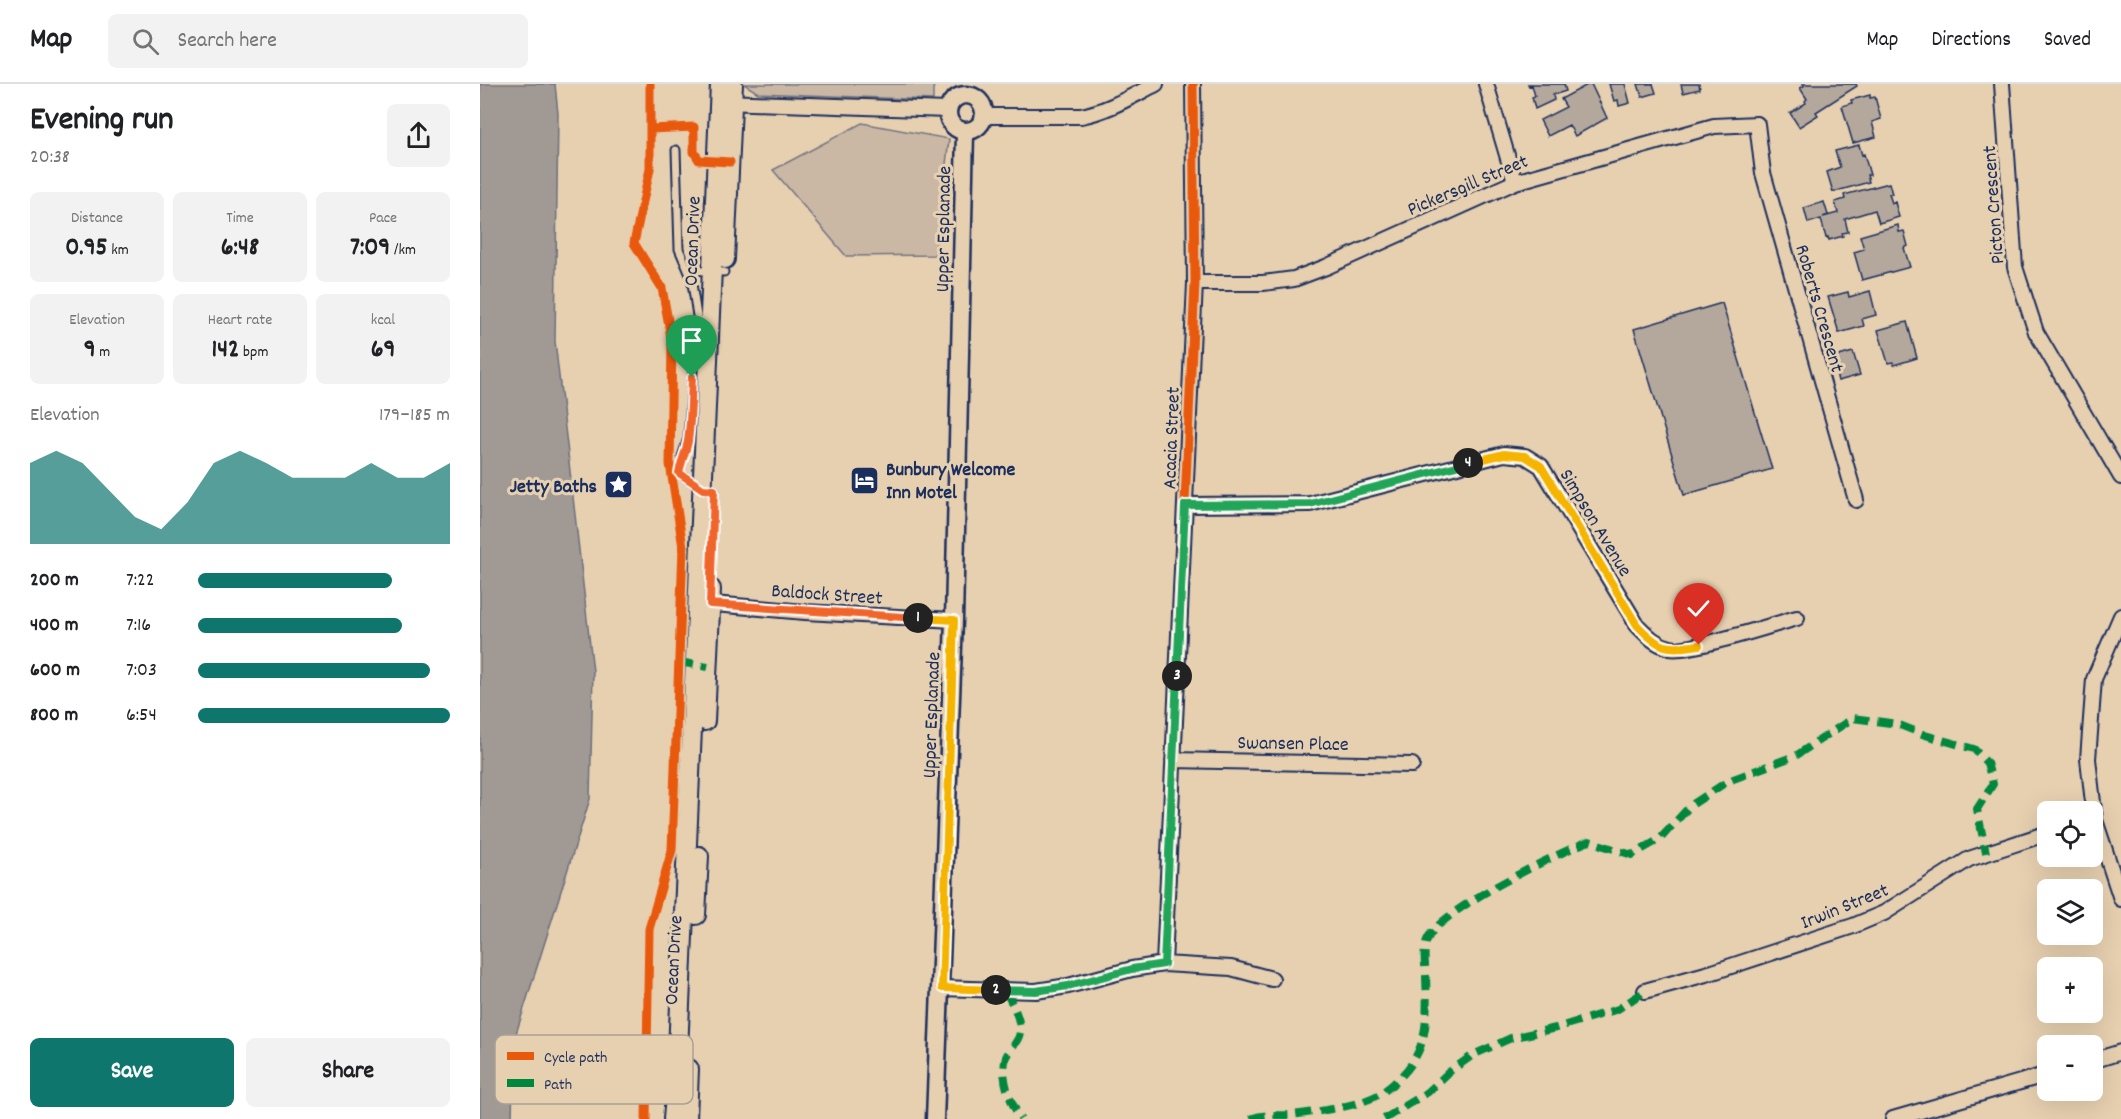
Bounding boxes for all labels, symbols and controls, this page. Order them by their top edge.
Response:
search box [108,14,528,68]
text: Map [30,21,72,61]
icon: search [129,25,162,58]
text: Search here [177,26,277,57]
text: Map [1867,26,1898,56]
text: Directions [1931,26,2011,56]
text: Saved [2044,26,2091,56]
text: Evening run [30,98,174,145]
button: share [387,104,450,167]
text: 20:38 [30,144,70,172]
street label: Picton Crescent [1977,145,2013,265]
street label: Pickersgill Street [1403,149,1533,225]
street label: Upper Esplanade [930,165,960,293]
street label: Ocean Drive [678,195,710,287]
text: Distance [71,207,123,230]
text: Time [226,207,254,230]
text: Pace [369,207,397,230]
text: 0.95 [65,230,108,267]
text: 6:48 [221,230,259,267]
text: 7:09 [350,230,390,267]
text: km [108,239,129,262]
text: /km [390,239,416,262]
street label: Roberts Crescent [1786,242,1850,376]
text: Elevation [69,309,125,332]
text: Heart rate [208,309,272,332]
text: kcal [371,309,395,332]
pin [666,315,717,377]
icon: arrive [675,324,708,357]
text: 9 [84,332,96,369]
text: 142 [212,332,239,369]
text: 69 [371,332,395,369]
text: m [96,341,110,364]
text: bpm [239,341,268,364]
street label: Acacia Street [1157,386,1189,490]
text: Elevation [30,402,100,430]
text: 179–185 m [379,402,450,430]
pin: 4 [1453,448,1483,478]
text: 4 [1465,451,1471,474]
place label: Bunbury Welcome Inn Motel [886,457,1015,508]
hotel icon: Bunbury Welcome Inn Motel [849,464,881,496]
street label: Simpson Avenue [1551,464,1638,583]
place icon: Jetty Baths [602,469,634,501]
place label: Jetty Baths [510,474,597,502]
text: 200 m [30,567,79,595]
text: 7:22 [126,567,154,595]
street label: Baldock Street [770,578,883,614]
pin [1673,583,1724,645]
icon: check [1682,592,1715,625]
pin: 1 [903,603,933,633]
text: 1 [916,606,920,629]
text: 400 m [30,612,78,640]
text: 7:16 [126,612,151,640]
street label: Upper Esplanade [917,651,949,779]
text: 600 m [30,657,80,685]
text: 7:03 [126,657,157,685]
pin: 3 [1162,661,1192,691]
text: 3 [1173,664,1181,687]
text: 800 m [30,702,78,730]
text: 6:54 [126,702,157,730]
street label: Swansen Place [1237,730,1349,760]
map controls [2037,801,2103,1101]
button: locate [2037,801,2103,867]
street label: Irwin Street [1797,877,1893,938]
button: layers [2037,879,2103,945]
street label: Ocean Drive [659,914,691,1006]
button: + [2037,957,2103,1023]
pin: 2 [981,975,1011,1005]
text: 2 [993,978,1000,1001]
legend [495,1035,693,1104]
button: − [2037,1035,2103,1101]
button: Save [30,1038,234,1107]
button: Share [246,1038,450,1107]
text: Cycle path [544,1047,607,1070]
text: Path [544,1074,572,1097]

